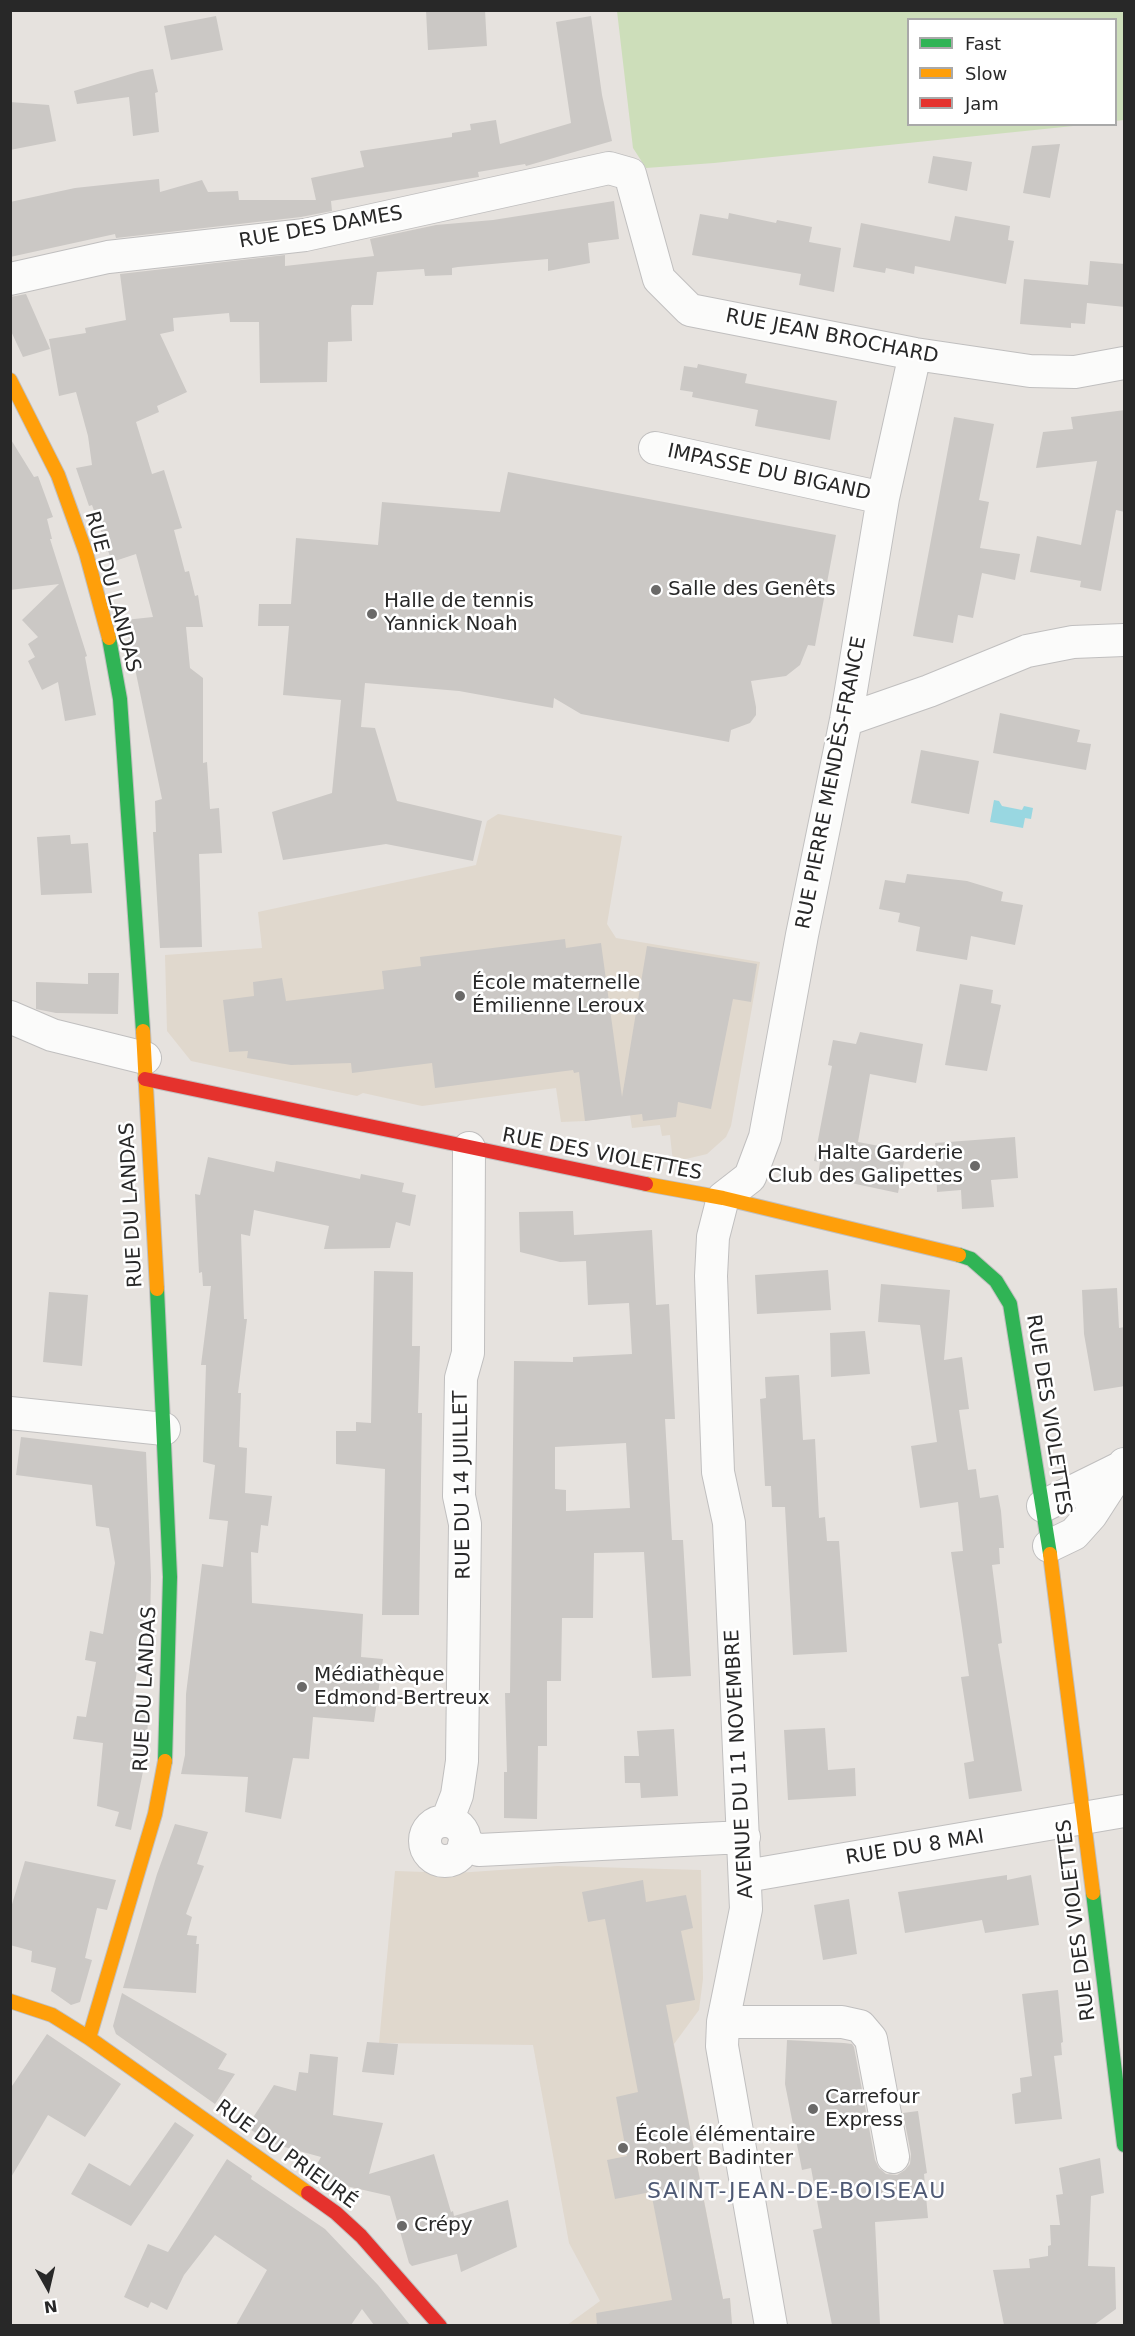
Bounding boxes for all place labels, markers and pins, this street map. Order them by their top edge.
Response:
place label: Salle des Genêts [668,578,836,602]
marker: Salle des Genêts [649,583,663,597]
place label: Halle de tennis Yannick Noah [384,590,534,637]
marker: Halle de tennis Yannick Noah [365,607,379,621]
place label: École maternelle Émilienne Leroux [472,972,645,1019]
marker: École maternelle Émilienne Leroux [453,989,467,1003]
place label: Halte Garderie Club des Galipettes [768,1142,963,1189]
marker: Halte Garderie Club des Galipettes [968,1159,982,1173]
place label: Médiathèque Edmond-Bertreux [314,1664,490,1711]
marker: Médiathèque Edmond-Bertreux [295,1680,309,1694]
place label: Carrefour Express [825,2086,919,2133]
marker: Carrefour Express [806,2102,820,2116]
place label: École élémentaire Robert Badinter [635,2124,815,2171]
marker: École élémentaire Robert Badinter [616,2141,630,2155]
place label: Crépy [414,2214,473,2238]
marker: Crépy [395,2219,409,2233]

